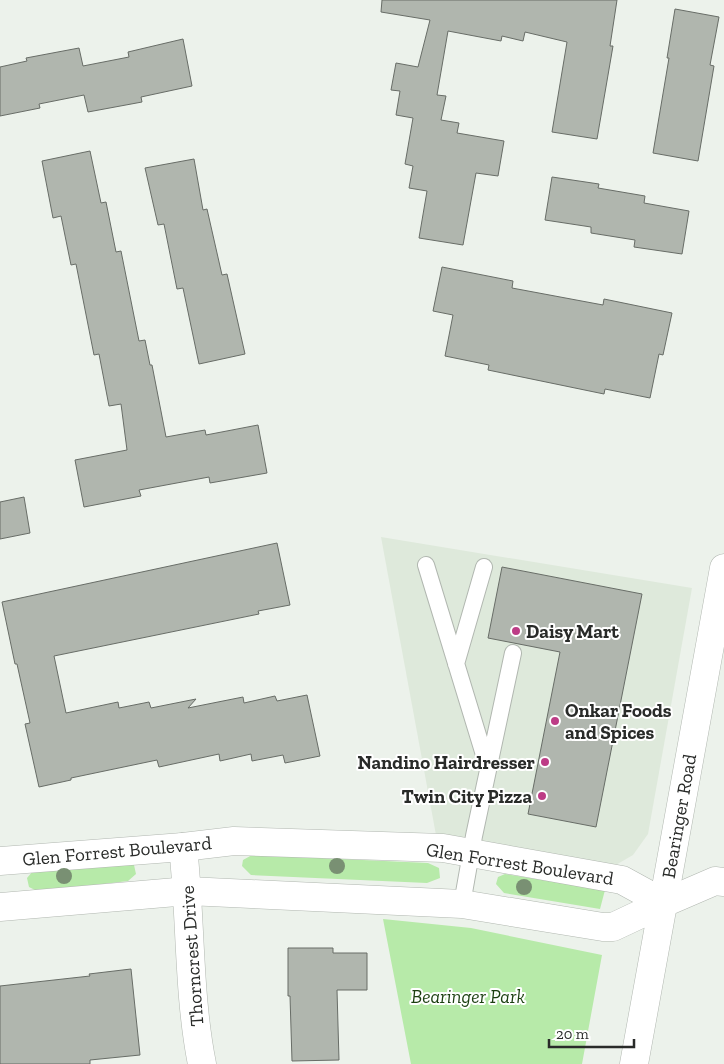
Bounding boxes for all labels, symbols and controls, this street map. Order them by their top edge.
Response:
place label: Daisy Mart [526,620,619,643]
marker: Daisy Mart [510,625,522,637]
place label: Onkar Foods and Spices [565,699,672,744]
marker: Onkar Foods and Spices [549,715,561,727]
place label: Nandino Hairdresser [358,751,536,774]
street label: Bearinger Road [657,751,701,880]
marker: Nandino Hairdresser [539,756,551,768]
place label: Twin City Pizza [401,785,532,808]
marker: Twin City Pizza [536,790,548,802]
street label: Glen Forrest Boulevard [22,831,213,871]
street label: Glen Forrest Boulevard [425,838,616,890]
street label: Thorncrest Drive [176,885,208,1027]
park label: Bearinger Park [411,985,525,1008]
scale bar [549,1016,634,1048]
text: 20 m [556,1025,589,1043]

